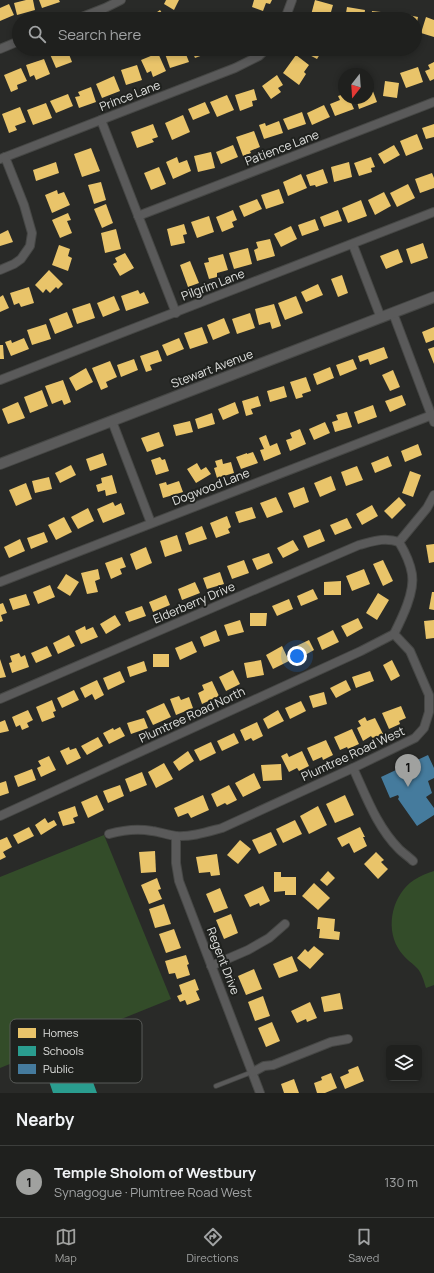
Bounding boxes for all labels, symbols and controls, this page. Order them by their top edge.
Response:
search box [12,12,422,56]
icon: search [26,23,48,45]
text: Search here [58,24,141,45]
north arrow [338,68,374,104]
street label: Prince Lane [97,76,163,115]
street label: Patience Lane [242,126,321,169]
street label: Pilgrim Lane [179,265,247,304]
street label: Stewart Avenue [168,345,255,392]
street label: Dogwood Lane [170,464,252,509]
street label: Elderberry Drive [150,578,237,627]
your location [287,646,307,666]
street label: Plumtree Road North [136,682,248,747]
street label: Plumtree Road West [298,722,407,785]
pin: 1 [395,754,421,787]
street label: Regent Drive [203,925,244,997]
legend [10,1019,142,1083]
text: Homes [43,1025,79,1040]
text: Schools [43,1043,84,1058]
map controls [386,1045,422,1081]
button: layers [386,1045,422,1081]
text: Public [43,1061,74,1076]
text: Nearby [16,1108,74,1131]
text: Temple Sholom of Westbury [54,1162,256,1183]
text: 1 [26,1173,32,1191]
text: 130 m [384,1173,418,1191]
text: Synagogue · Plumtree Road West [54,1183,252,1201]
tab: Map [55,1226,77,1265]
tab: Directions [186,1226,239,1265]
tab: Saved [348,1226,379,1265]

